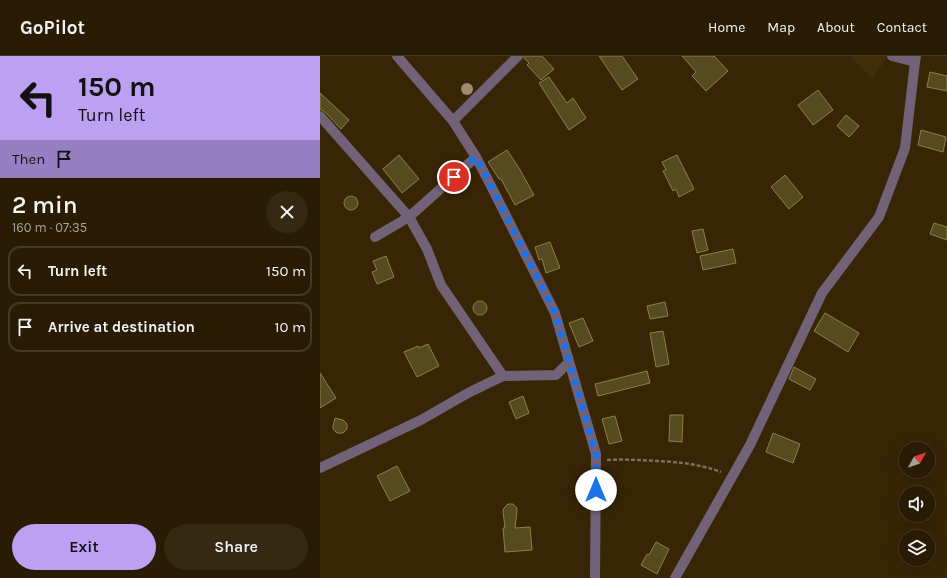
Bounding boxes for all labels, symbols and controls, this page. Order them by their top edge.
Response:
text: GoPilot [20,17,85,39]
text: Home [708,19,745,36]
text: Map [767,19,795,36]
text: About [817,19,855,36]
text: Contact [877,19,927,36]
text: 150 m [78,70,156,103]
icon: left [12,72,64,124]
text: Turn left [78,104,146,126]
icon: arrive [53,148,75,170]
text: Then [12,150,45,168]
pin [437,160,471,194]
icon: arrive [443,166,465,188]
text: 2 min [12,191,78,219]
button: close [266,191,308,233]
text: 160 m · 07:35 [12,220,87,235]
icon: left [14,260,36,282]
text: Turn left [48,262,107,280]
text: 150 m [266,262,306,280]
icon: arrive [14,316,36,338]
text: Arrive at destination [48,318,195,336]
text: 10 m [275,318,306,336]
north arrow [899,442,935,478]
map controls [899,442,935,566]
position arrow [575,469,617,511]
button: sound [899,486,935,522]
button: Exit [12,524,156,570]
button: Share [164,524,308,570]
button: layers [899,530,935,566]

